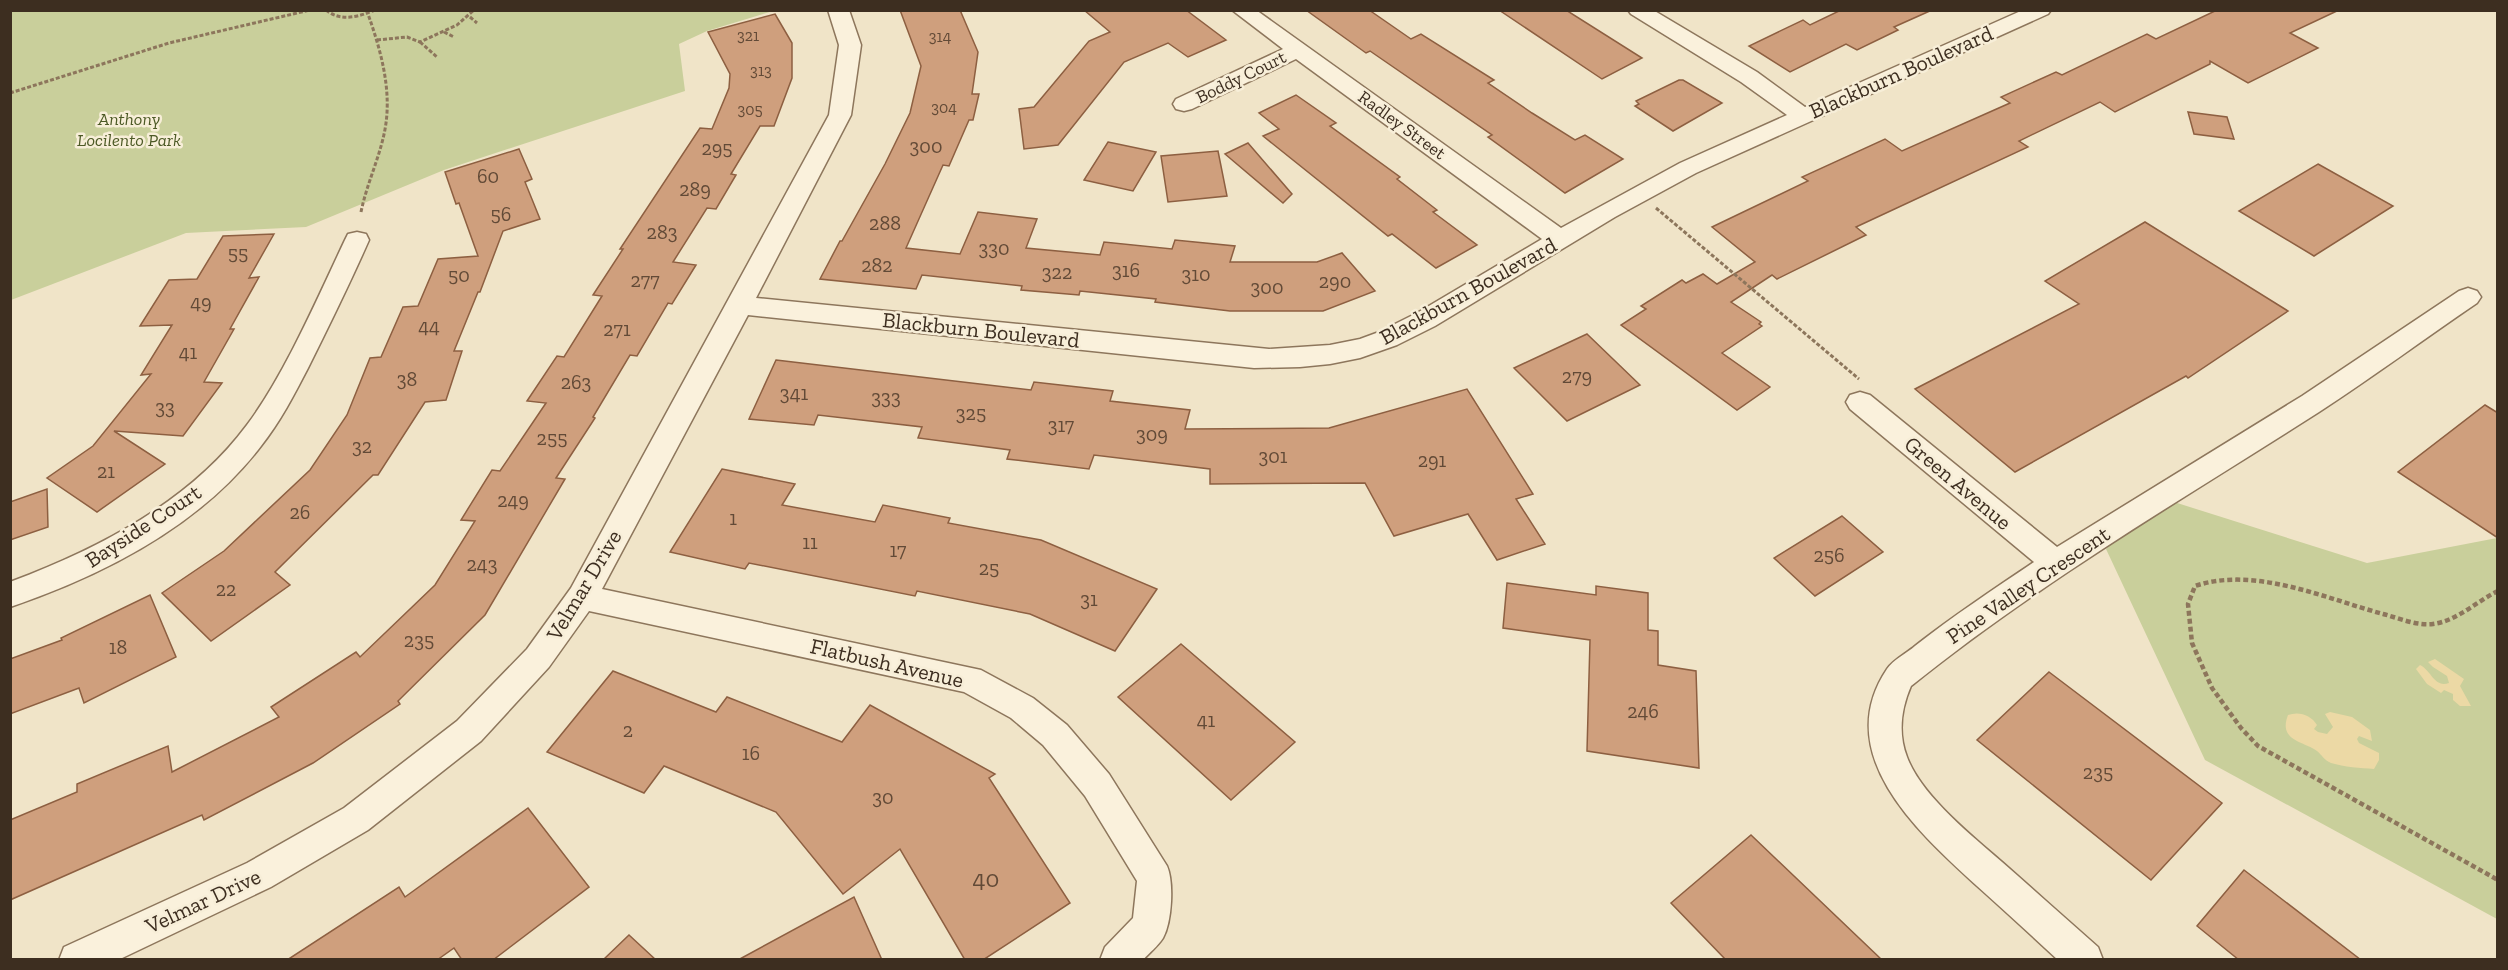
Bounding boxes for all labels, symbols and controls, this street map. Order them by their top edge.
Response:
street label: Blackburn Boulevard [1805,19,1997,125]
house number: 321 [737,26,759,45]
house number: 314 [929,27,952,46]
street label: Boddy Court [1192,46,1290,108]
house number: 313 [750,61,772,80]
street label: Radley Street [1354,86,1450,164]
house number: 304 [931,98,957,117]
house number: 305 [737,100,763,119]
park label: Anthony Locilento Park [77,108,181,151]
house number: 300 [910,134,942,158]
house number: 295 [701,136,733,160]
house number: 60 [477,164,499,188]
house number: 289 [679,177,711,201]
house number: 56 [491,202,511,226]
house number: 288 [869,211,901,235]
house number: 283 [647,220,677,244]
street label: Blackburn Boulevard [1375,231,1561,351]
house number: 330 [978,236,1010,260]
house number: 55 [228,241,248,265]
house number: 282 [861,253,893,277]
house number: 316 [1112,258,1140,282]
house number: 322 [1042,260,1072,284]
house number: 310 [1182,262,1211,286]
house number: 50 [448,263,470,287]
house number: 277 [630,268,660,292]
house number: 290 [1319,269,1351,293]
house number: 300 [1251,275,1283,299]
house number: 49 [190,290,212,314]
street label: Blackburn Boulevard [881,306,1081,354]
house number: 44 [418,314,440,338]
house number: 271 [603,317,631,341]
house number: 41 [179,340,198,364]
house number: 279 [1562,364,1592,388]
house number: 38 [397,367,417,391]
house number: 263 [561,370,591,394]
house number: 341 [780,381,808,405]
house number: 333 [871,385,901,409]
house number: 33 [155,395,175,419]
house number: 325 [956,401,986,425]
house number: 317 [1048,413,1075,437]
house number: 309 [1136,422,1168,446]
house number: 255 [537,426,567,450]
street label: Green Avenue [1899,430,2017,536]
house number: 32 [352,434,372,458]
house number: 301 [1259,444,1288,468]
house number: 291 [1418,448,1447,472]
house number: 21 [97,459,115,483]
street label: Bayside Court [80,478,207,574]
house number: 249 [497,488,529,512]
house number: 26 [290,500,310,524]
house number: 1 [729,506,737,530]
street label: Pine Valley Crescent [1941,520,2116,650]
street label: Velmar Drive [540,525,628,646]
house number: 11 [802,530,818,554]
house number: 17 [890,538,907,562]
house number: 256 [1813,543,1845,567]
house number: 243 [467,552,497,576]
house number: 25 [979,556,999,580]
house number: 22 [216,577,236,601]
house number: 31 [1080,587,1098,611]
house number: 235 [404,628,434,652]
street label: Flatbush Avenue [808,632,966,694]
house number: 18 [109,635,127,659]
house number: 246 [1627,699,1659,723]
house number: 41 [1197,708,1216,732]
house number: 2 [623,718,633,742]
house number: 16 [742,741,760,765]
house number: 235 [2083,760,2113,784]
house number: 30 [872,785,894,809]
street label: Velmar Drive [140,863,265,940]
house number: 40 [973,864,999,893]

